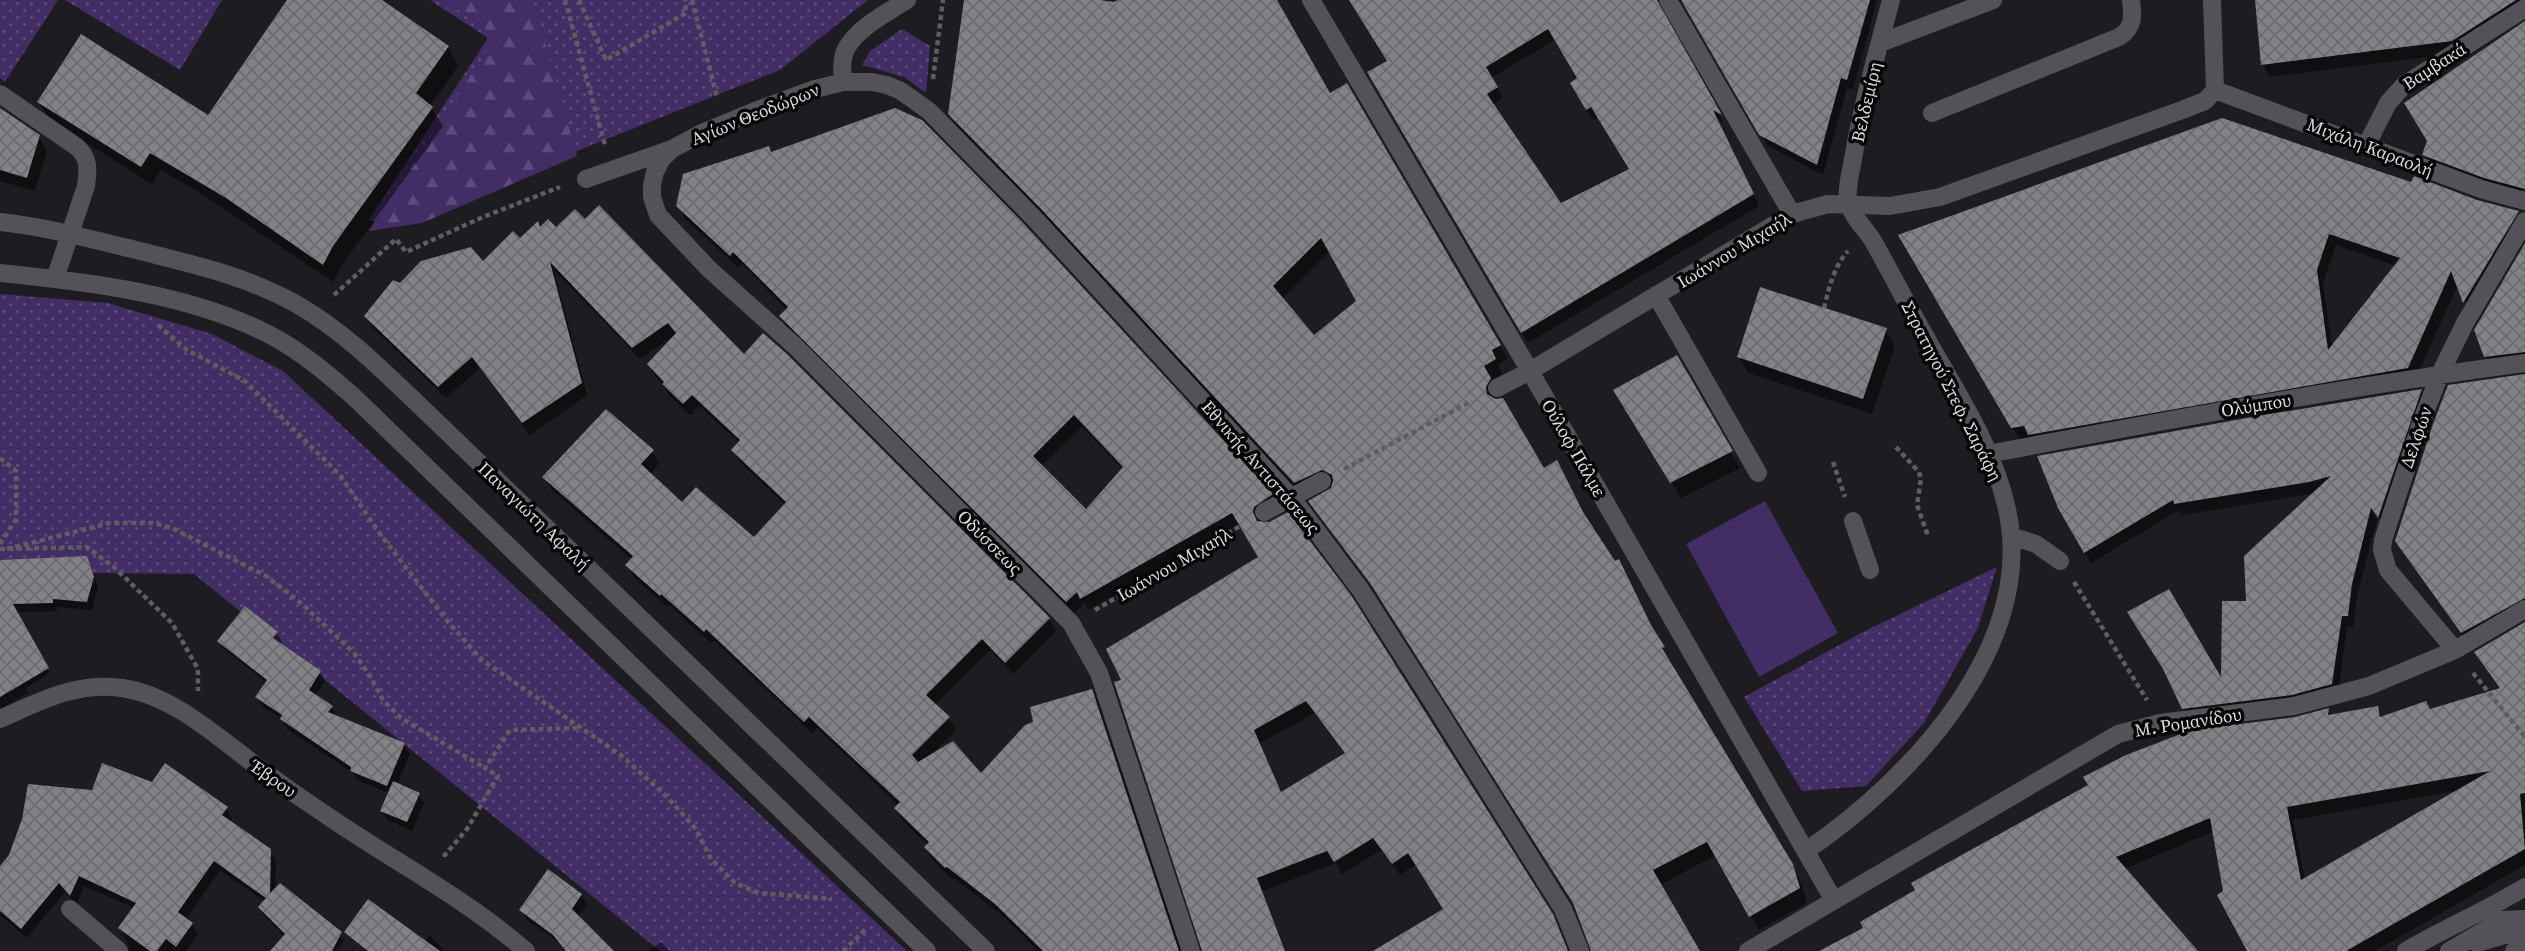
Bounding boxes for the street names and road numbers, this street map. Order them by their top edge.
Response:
street label: Βαμβακά [2398,36,2470,96]
street label: Βελδεμίρη [1845,59,1887,145]
street label: Αγίων Θεοδώρων [687,77,823,151]
street label: Μιχάλη Καραολή [2303,111,2437,183]
street label: Ιωάννου Μιχαήλ [1672,206,1796,294]
street label: Στρατηγού Στεφ. Σαράφη [1896,297,2008,485]
street label: Ολύμπου [2219,387,2293,423]
street label: Ούλοφ Πάλμε [1536,394,1612,502]
street label: Εθνικής Αντιστάσεως [1196,395,1326,539]
street label: Δελφών [2394,403,2438,471]
street label: Παναγιώτη Αφαλή [473,456,595,576]
street label: Οδύσσεως [952,504,1028,580]
street label: Ιωάννου Μιχαήλ [1112,521,1236,607]
street label: Μ. Ρομανίδου [2133,701,2243,743]
street label: Έβρου [244,752,301,803]

